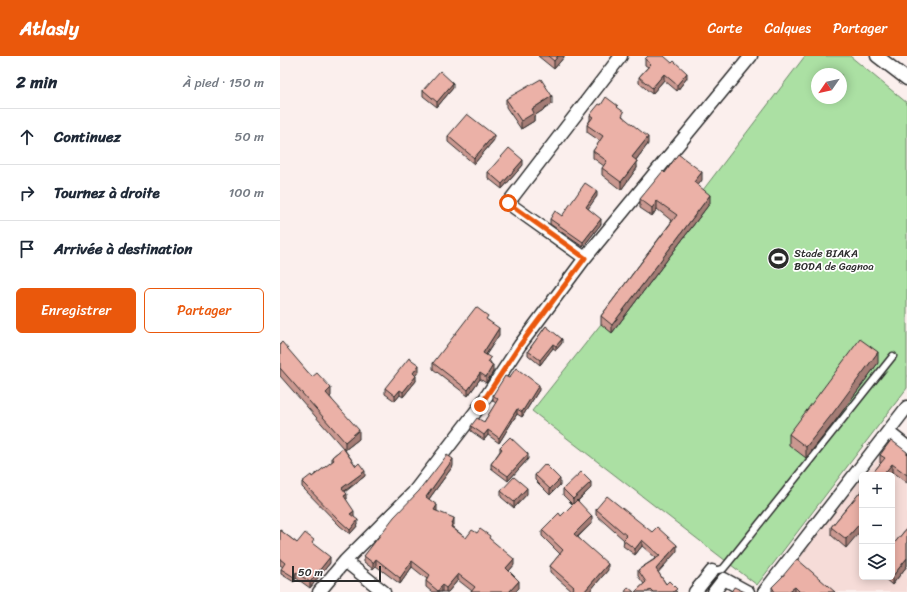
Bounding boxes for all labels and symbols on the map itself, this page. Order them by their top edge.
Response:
north arrow [811,68,847,104]
route start [499,194,517,212]
place label: Stade BIAKA BODA de Gagnoa [794,244,874,276]
sports icon: Stade BIAKA BODA de Gagnoa [765,246,791,272]
route end [471,397,489,415]
scale bar [292,564,381,583]

